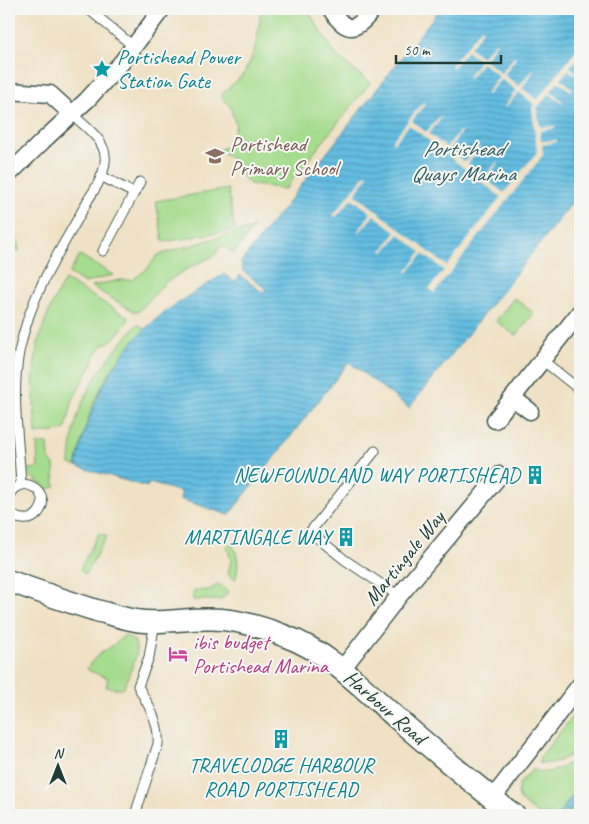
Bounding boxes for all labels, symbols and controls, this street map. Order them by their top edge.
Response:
scale bar [396,32,502,64]
text: 50 m [404,41,431,60]
place label: Portishead Power Station Gate [117,44,242,94]
place icon: Portishead Power Station Gate [91,58,113,80]
place label: Portishead Primary School [230,131,341,181]
water label: Portishead Quays Marina [411,135,517,188]
school or university icon: Portishead Primary School [204,145,226,167]
place label: NEWFOUNDLAND WAY PORTISHEAD [234,462,522,488]
building icon: NEWFOUNDLAND WAY PORTISHEAD [524,464,546,486]
street label: Martingale Way [358,504,451,611]
place label: MARTINGALE WAY [184,524,334,550]
building icon: MARTINGALE WAY [335,526,357,548]
place label: ibis budget Portishead Marina [193,629,330,679]
hotel icon: ibis budget Portishead Marina [167,643,189,665]
street label: Harbour Road [338,664,434,752]
building icon: TRAVELODGE HARBOUR ROAD PORTISHEAD [270,728,292,750]
north arrow [32,742,82,792]
text: N [54,745,65,762]
place label: TRAVELODGE HARBOUR ROAD PORTISHEAD [189,752,376,802]

